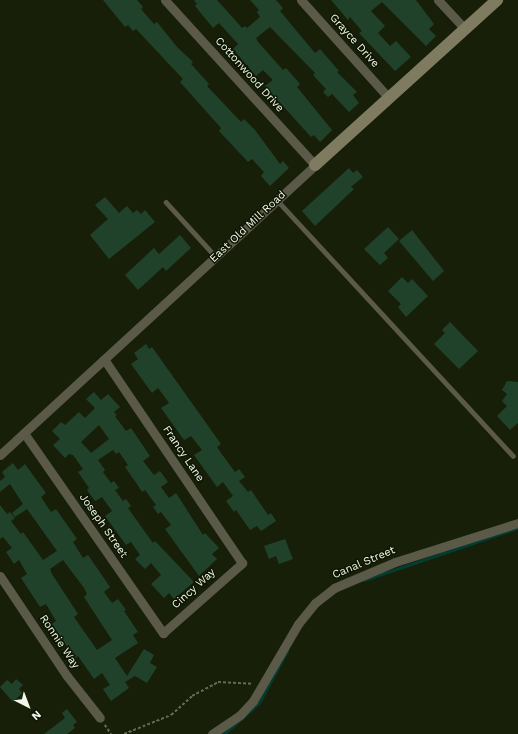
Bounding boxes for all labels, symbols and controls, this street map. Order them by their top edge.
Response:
street label: Grayce Drive [327,12,381,70]
street label: Cottonwood Drive [212,35,286,115]
street label: East Old Mill Road [207,188,289,266]
street label: Francy Lane [159,423,207,485]
street label: Joseph Street [76,491,130,561]
street label: Canal Street [331,544,397,582]
street label: Cincy Way [169,566,219,612]
street label: Ronnie Way [36,613,82,671]
north arrow [8,686,48,726]
text: N [29,708,44,723]

